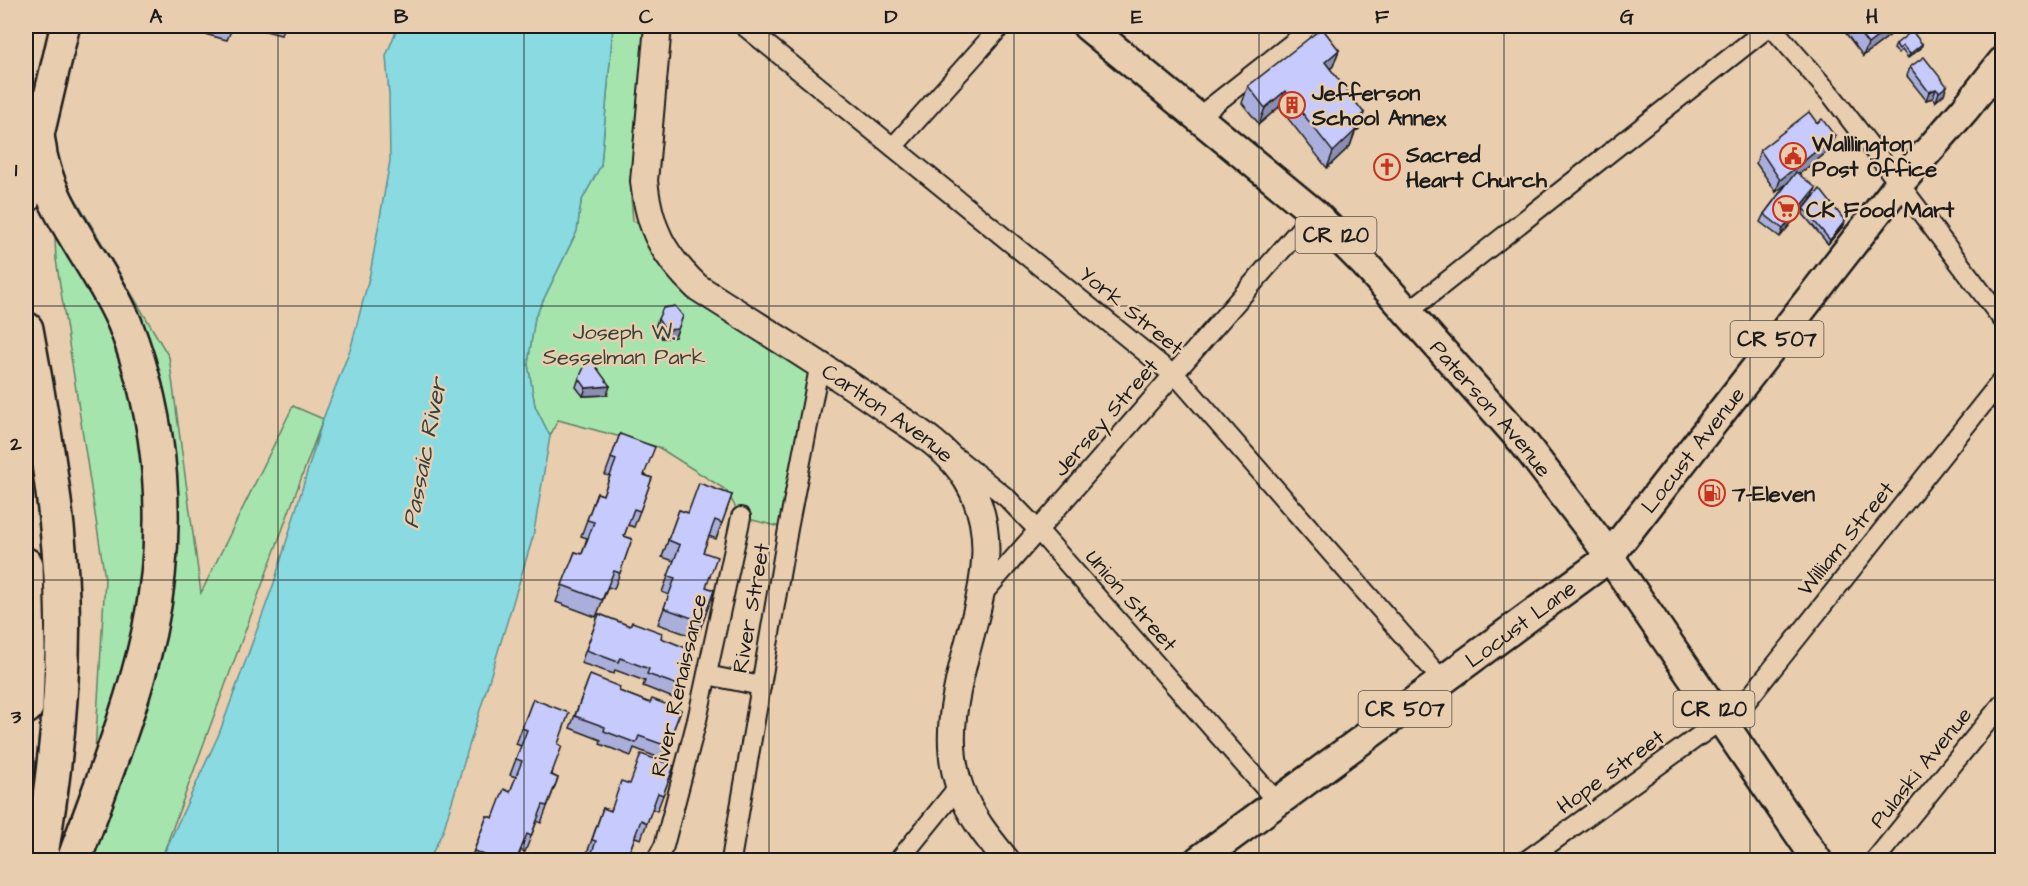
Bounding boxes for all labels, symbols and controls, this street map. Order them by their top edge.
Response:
text: A [150,3,163,31]
text: B [394,3,409,31]
text: C [639,3,654,31]
text: D [885,3,898,31]
text: E [1131,3,1143,31]
text: F [1375,3,1390,31]
text: G [1620,3,1634,31]
text: H [1866,3,1878,31]
place label: Jefferson School Annex [1311,78,1447,134]
building icon: Jefferson School Annex [1277,90,1307,120]
place label: Walllington Post Office [1811,129,1937,185]
place label: Sacred Heart Church [1405,140,1548,196]
public building icon: Walllington Post Office [1778,141,1808,171]
church icon: Sacred Heart Church [1372,152,1402,182]
text: 1 [15,156,18,184]
supermarket icon: CK Food Mart [1771,194,1801,224]
place label: CK Food Mart [1806,195,1955,226]
road number: CR 120 [1296,217,1376,253]
street label: York Street [1072,259,1190,363]
park label: Joseph W. Sesselman Park [543,317,706,373]
road number: CR 507 [1730,321,1824,357]
street label: Paterson Avenue [1422,333,1559,484]
street label: Jersey Street [1046,352,1167,484]
street label: Carlton Avenue [815,356,960,470]
water label: Passaic River [394,373,457,531]
street label: Locust Avenue [1634,381,1753,520]
text: 2 [9,430,22,458]
street label: William Street [1790,475,1902,603]
fuel station icon: 7-Eleven [1697,478,1727,508]
place label: 7-Eleven [1731,479,1815,510]
street label: River Street [725,541,778,676]
street label: Union Street [1078,543,1184,659]
street label: Locust Lane [1459,573,1583,676]
street label: River Renaissance [643,591,716,780]
road number: CR 507 [1358,691,1452,727]
road number: CR 120 [1674,691,1754,727]
street label: Pulaski Avenue [1863,701,1980,835]
text: 3 [10,703,22,731]
street label: Hope Street [1551,722,1671,822]

